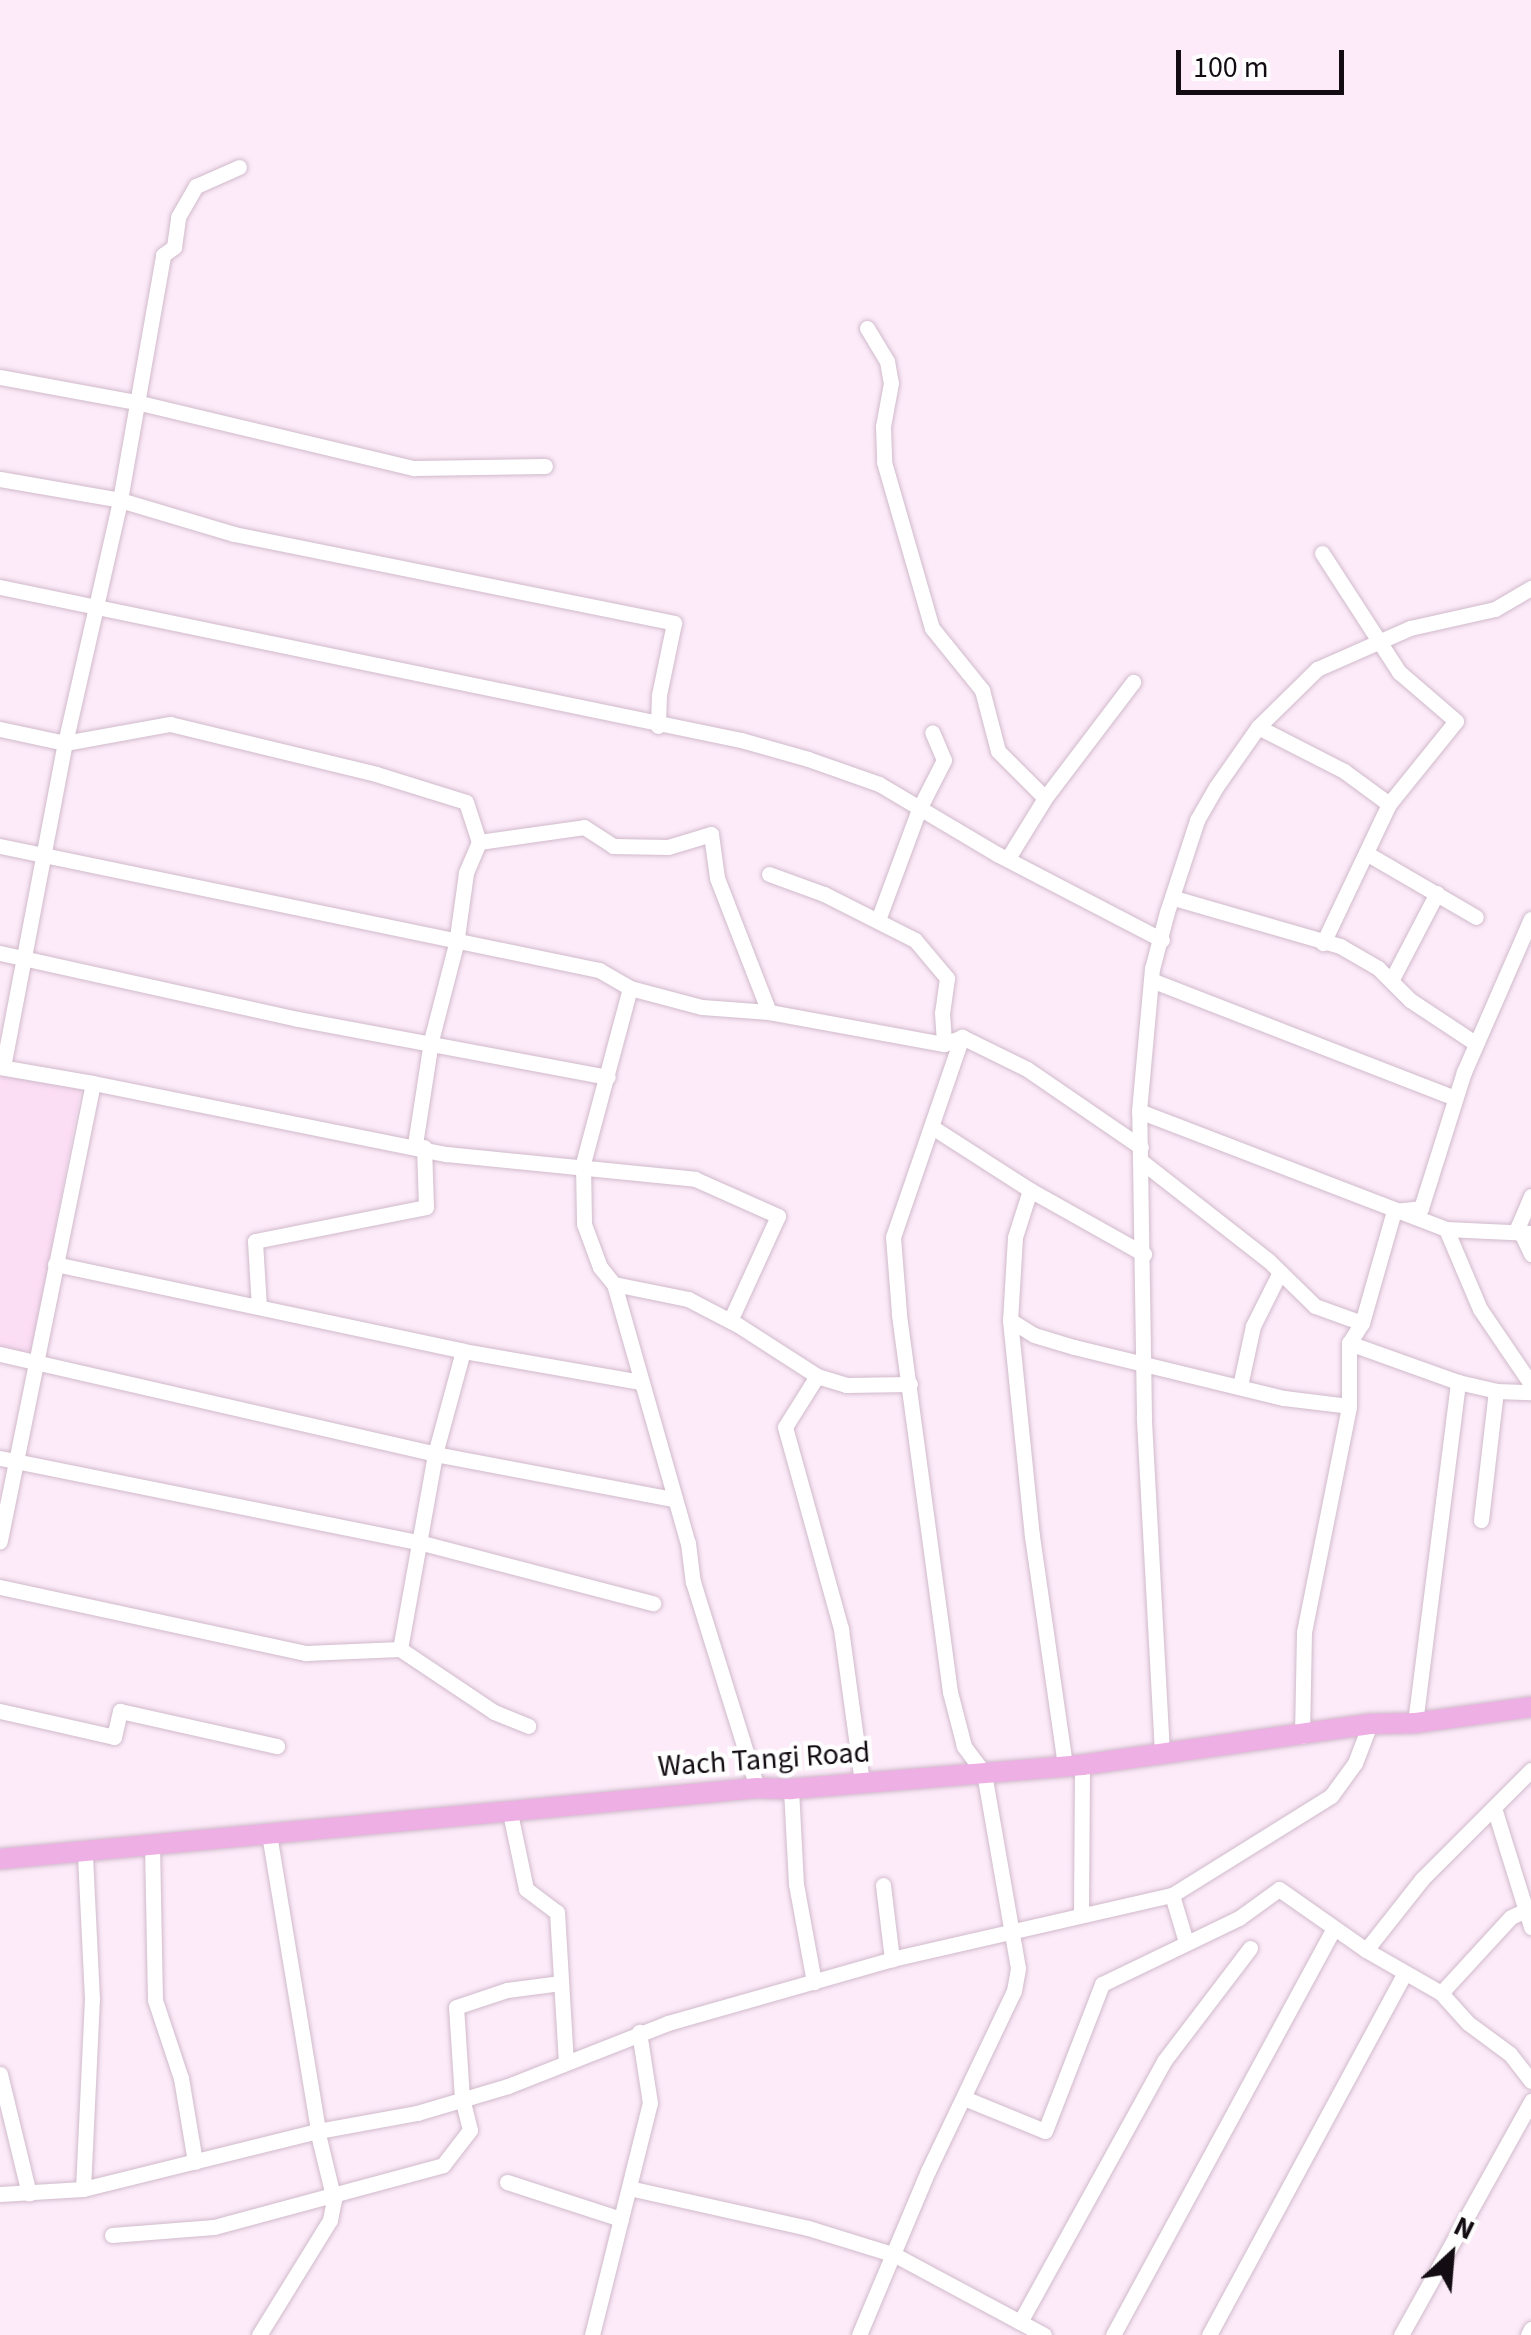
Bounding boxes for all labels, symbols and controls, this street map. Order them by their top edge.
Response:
scale bar [1181,30,1348,92]
text: 100 m [1193,46,1269,89]
street label: Wach Tangi Road [657,1735,871,1785]
north arrow [1401,2205,1501,2305]
text: N [1447,2206,1481,2250]

